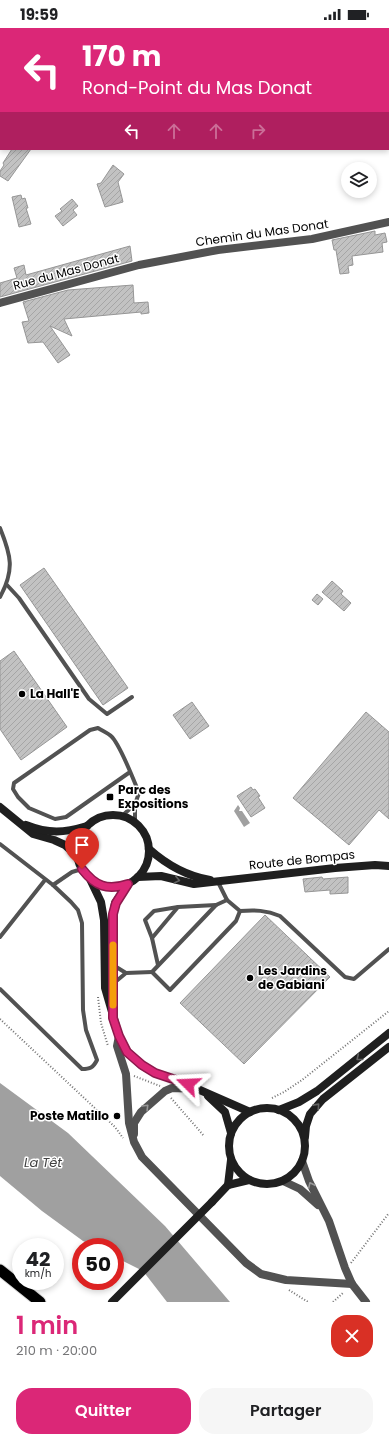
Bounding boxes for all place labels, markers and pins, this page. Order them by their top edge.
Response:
place label: La Hall'E [30,685,80,702]
marker: La Hall'E [17,689,27,699]
place label: Parc des Expositions [118,781,189,812]
marker: Parc des Expositions [105,792,115,802]
pin [65,828,99,869]
place label: Les Jardins de Gabiani [258,962,327,993]
marker: Les Jardins de Gabiani [245,973,255,983]
place label: Poste Matillo [30,1107,109,1124]
marker: Poste Matillo [112,1111,122,1121]

